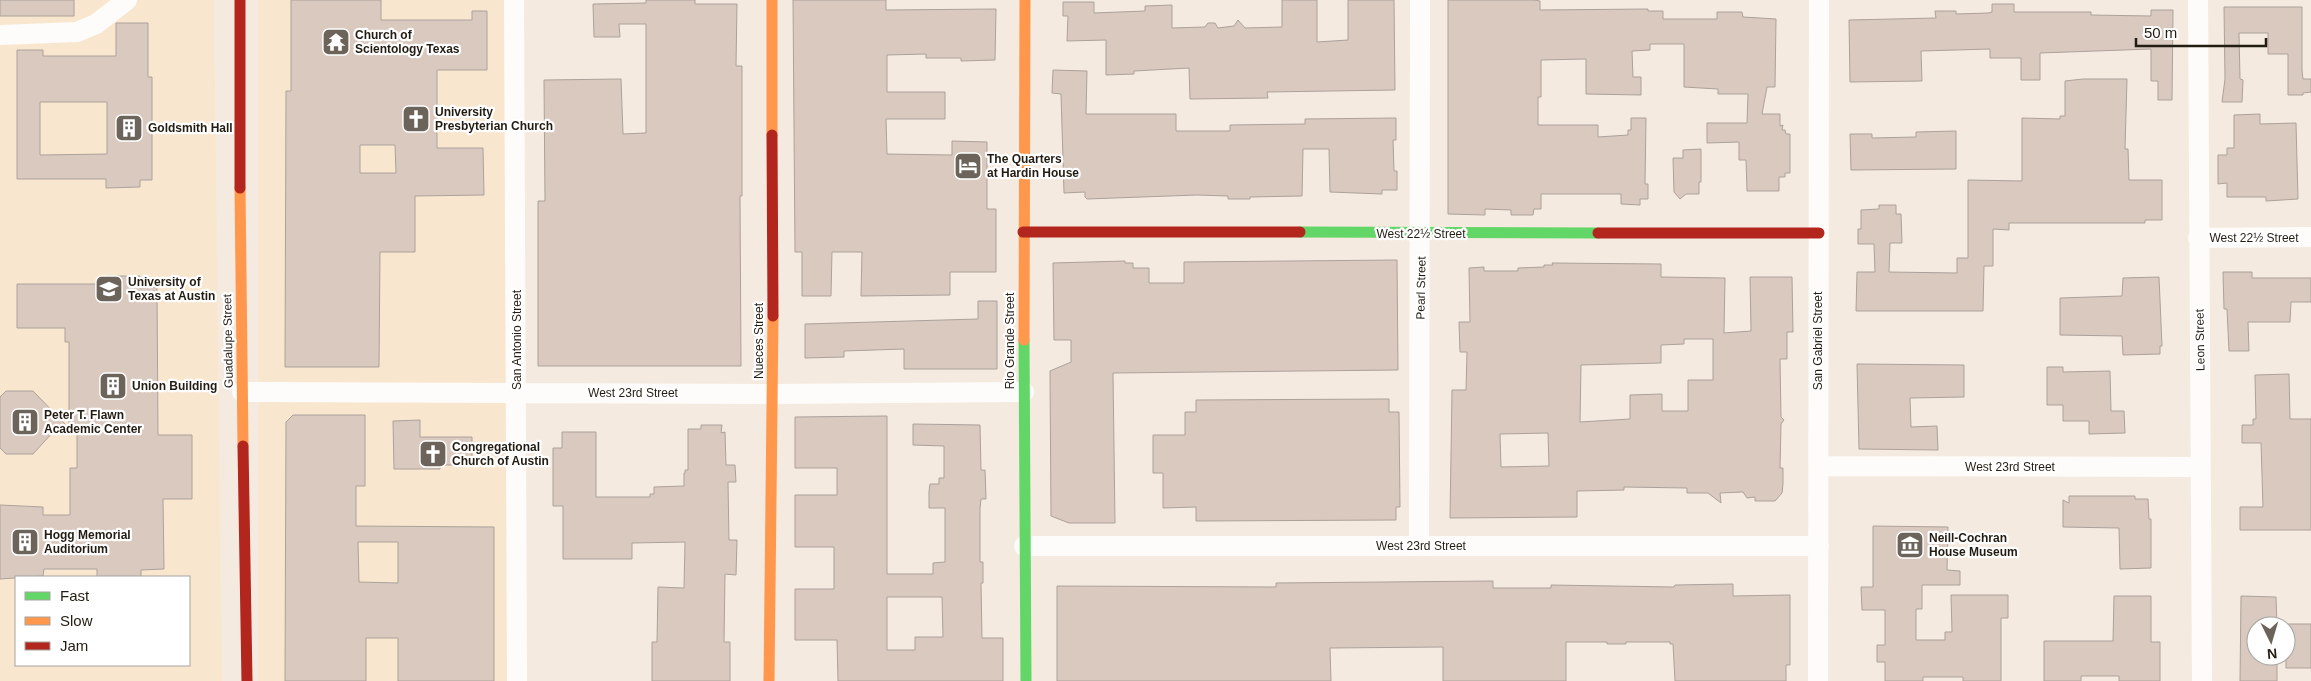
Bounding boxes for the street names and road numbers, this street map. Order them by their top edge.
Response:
street label: West 22½ Street [1376,227,1466,241]
street label: West 22½ Street [2209,231,2299,245]
street label: Pearl Street [1413,256,1429,320]
street label: San Antonio Street [510,289,524,390]
street label: San Gabriel Street [1811,291,1825,390]
street label: Rio Grande Street [1003,292,1017,389]
street label: Guadalupe Street [220,293,236,388]
street label: Nueces Street [752,302,766,379]
street label: Leon Street [2192,308,2208,371]
street label: West 23rd Street [588,386,679,400]
street label: West 23rd Street [1965,460,2056,474]
street label: West 23rd Street [1376,539,1467,553]

